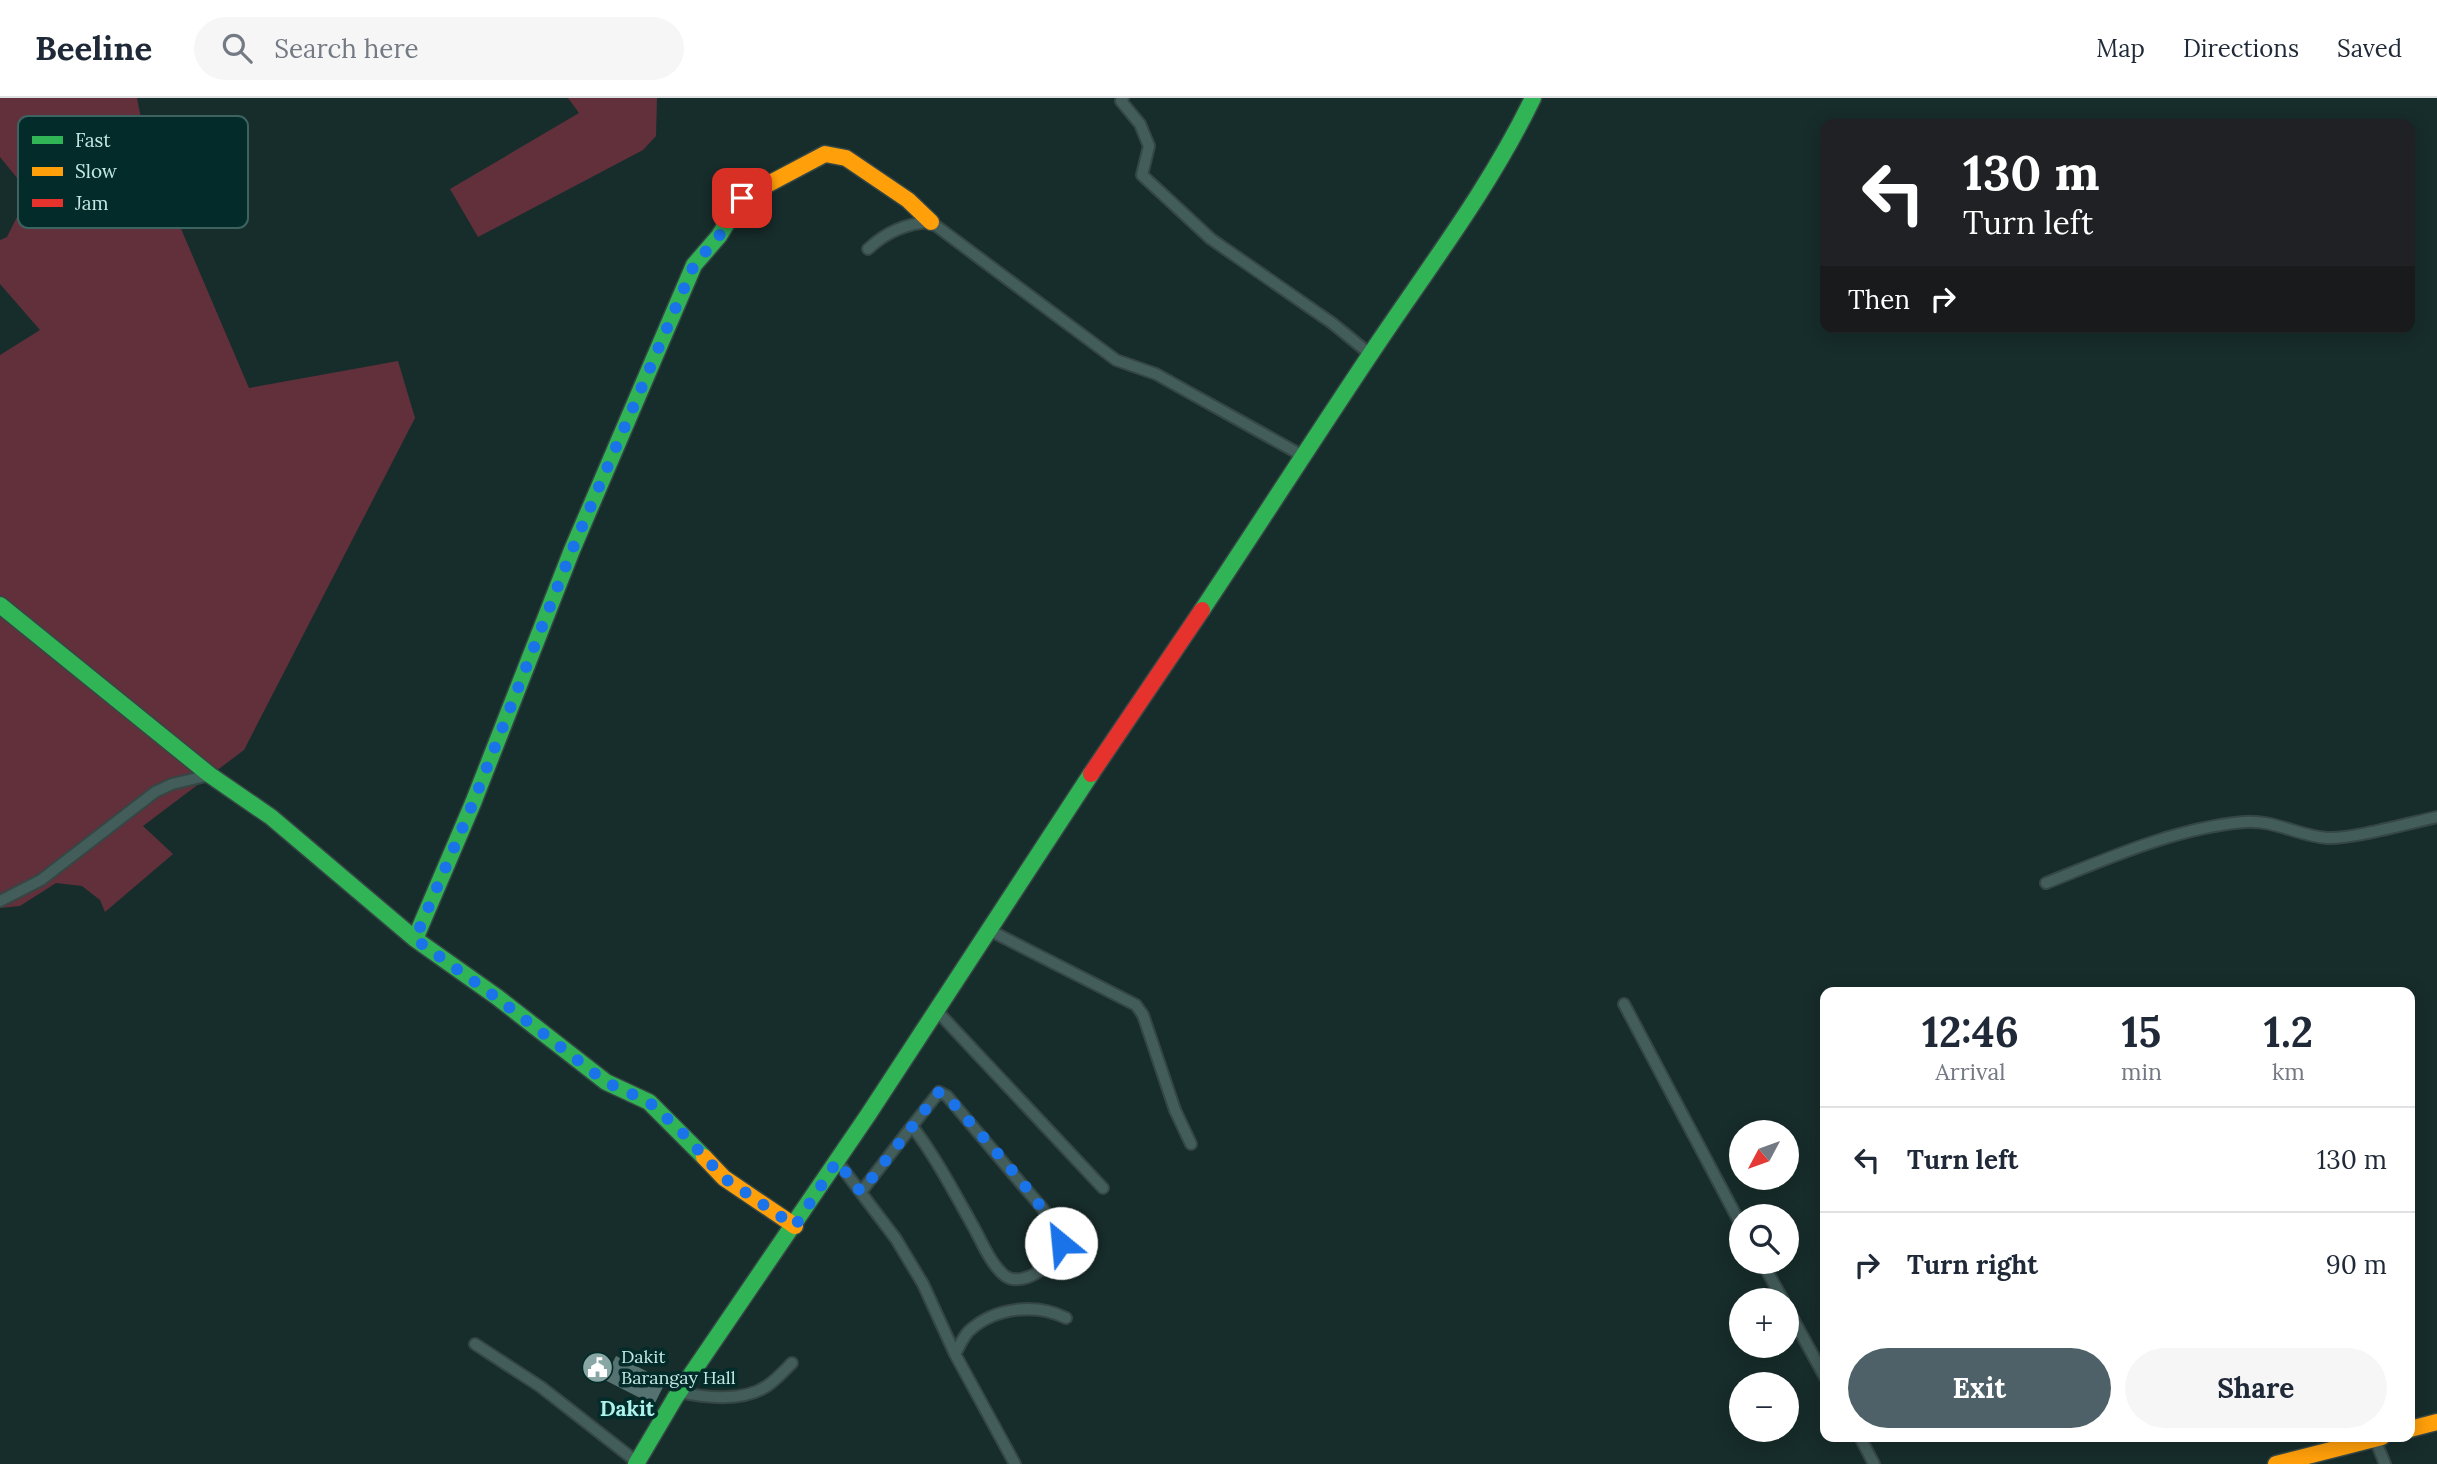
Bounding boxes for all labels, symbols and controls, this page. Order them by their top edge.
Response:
search box [194,17,684,80]
text: Beeline [35,27,152,69]
icon: search [218,29,256,67]
text: Search here [274,32,419,65]
text: Map [2096,33,2145,64]
text: Directions [2183,33,2299,64]
text: Saved [2337,33,2402,64]
legend [18,116,248,228]
text: Fast [75,128,111,152]
text: 130 m [1963,141,2099,203]
icon: left [1848,147,1939,238]
text: Slow [75,159,118,183]
pin [712,168,772,228]
icon: arrive [723,179,761,217]
text: Jam [74,191,109,215]
text: Turn left [1963,202,2093,243]
icon: right [1924,280,1962,318]
text: Then [1848,283,1910,316]
text: 12:46 [1922,1005,2019,1059]
text: 15 [2122,1005,2161,1059]
text: 1.2 [2264,1005,2313,1059]
text: Arrival [1935,1057,2006,1086]
text: min [2121,1057,2162,1086]
text: km [2272,1057,2305,1086]
north arrow [1729,1120,1799,1190]
map controls [1729,1120,1799,1442]
icon: left [1848,1141,1886,1179]
text: Turn left [1907,1143,2018,1176]
text: 130 m [2317,1143,2387,1176]
button: search [1729,1204,1799,1274]
position arrow [1024,1206,1098,1280]
icon: right [1848,1246,1886,1284]
text: Turn right [1907,1248,2038,1281]
text: 90 m [2326,1248,2387,1281]
button: + [1729,1288,1799,1358]
place label: Dakit Barangay Hall [621,1345,736,1389]
button: Exit [1848,1348,2111,1428]
button: Share [2125,1348,2387,1428]
public building icon: Dakit Barangay Hall [581,1350,615,1384]
button: − [1729,1372,1799,1442]
district label: Dakit [600,1395,655,1422]

